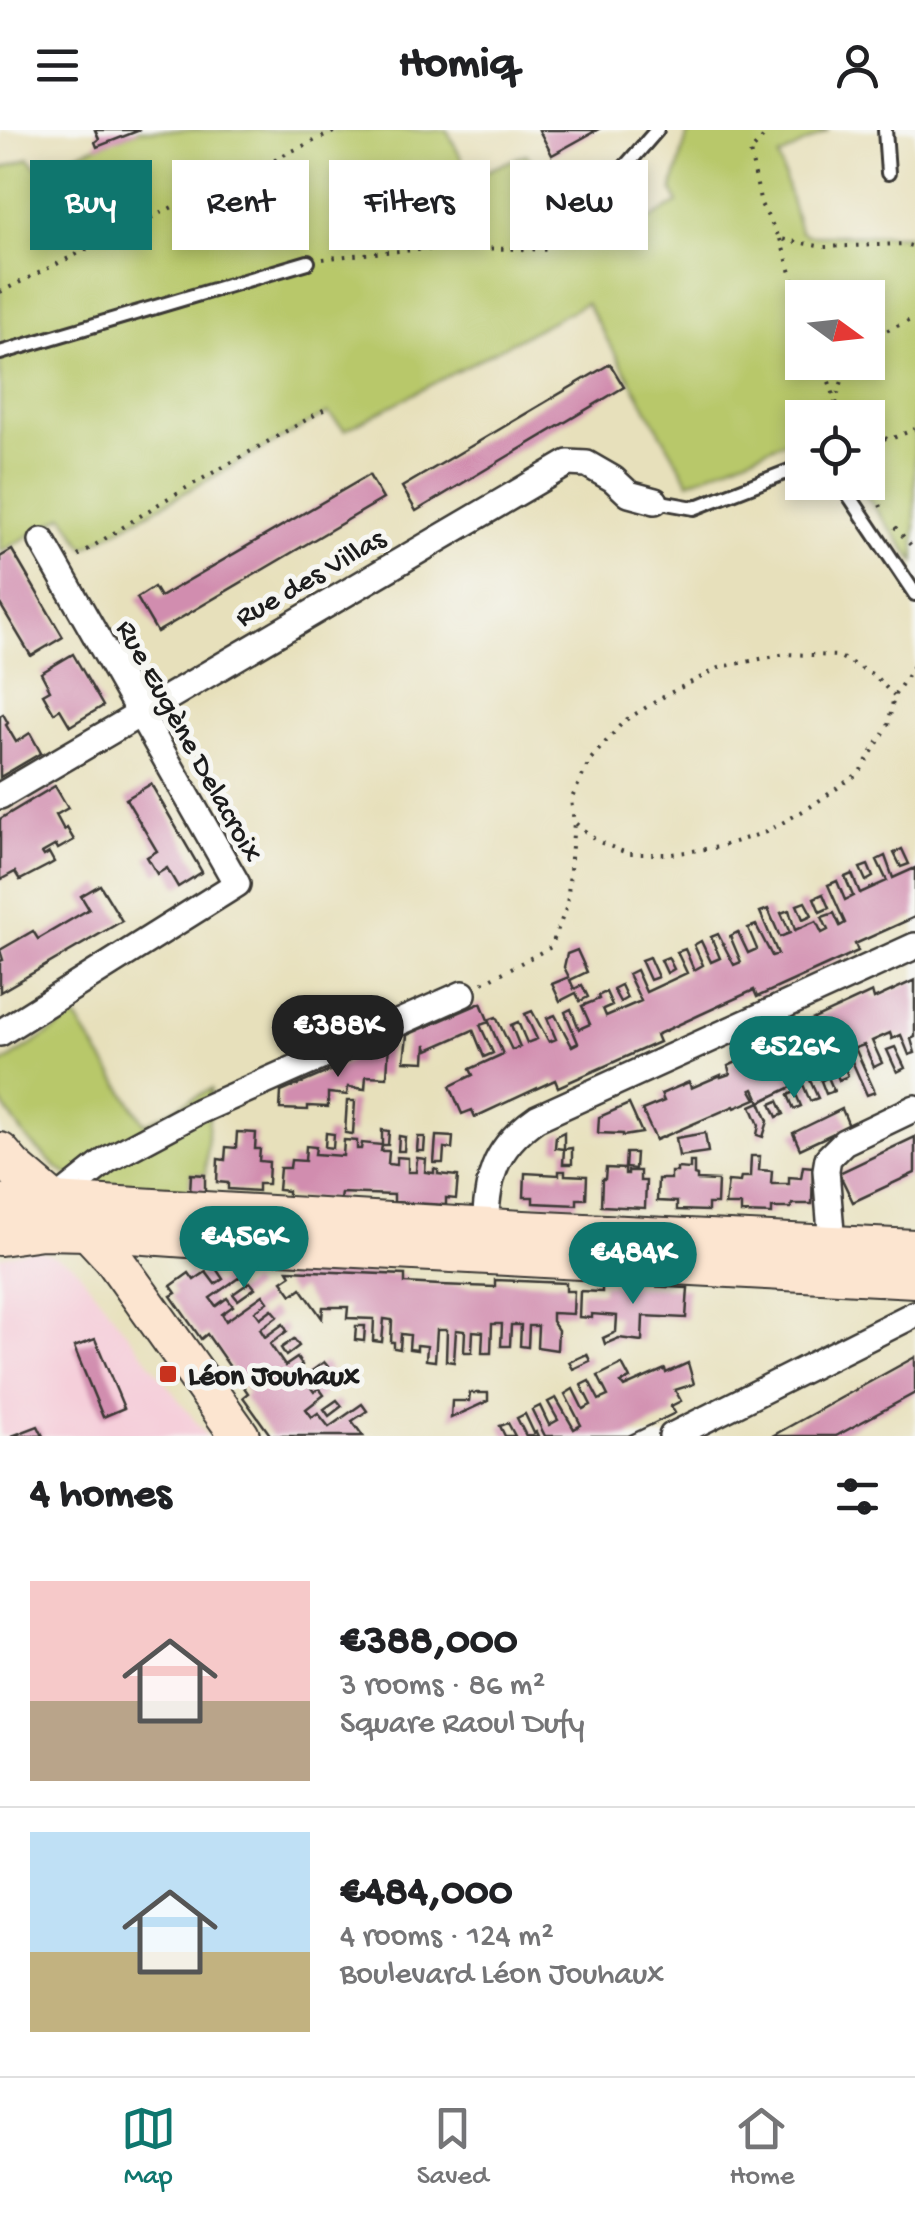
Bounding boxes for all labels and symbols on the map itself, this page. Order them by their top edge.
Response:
north arrow [785,280,885,380]
street label: Rue des Villas [230,522,393,637]
street label: Rue Eugène Delacroix [106,615,268,870]
pin: €388K [268,995,408,1080]
pin: €526K [724,1016,864,1101]
pin: €456K [174,1206,314,1291]
pin: €484K [563,1222,703,1307]
place label: Léon Jouhaux [188,1361,360,1396]
marker: Léon Jouhaux [157,1363,179,1385]

